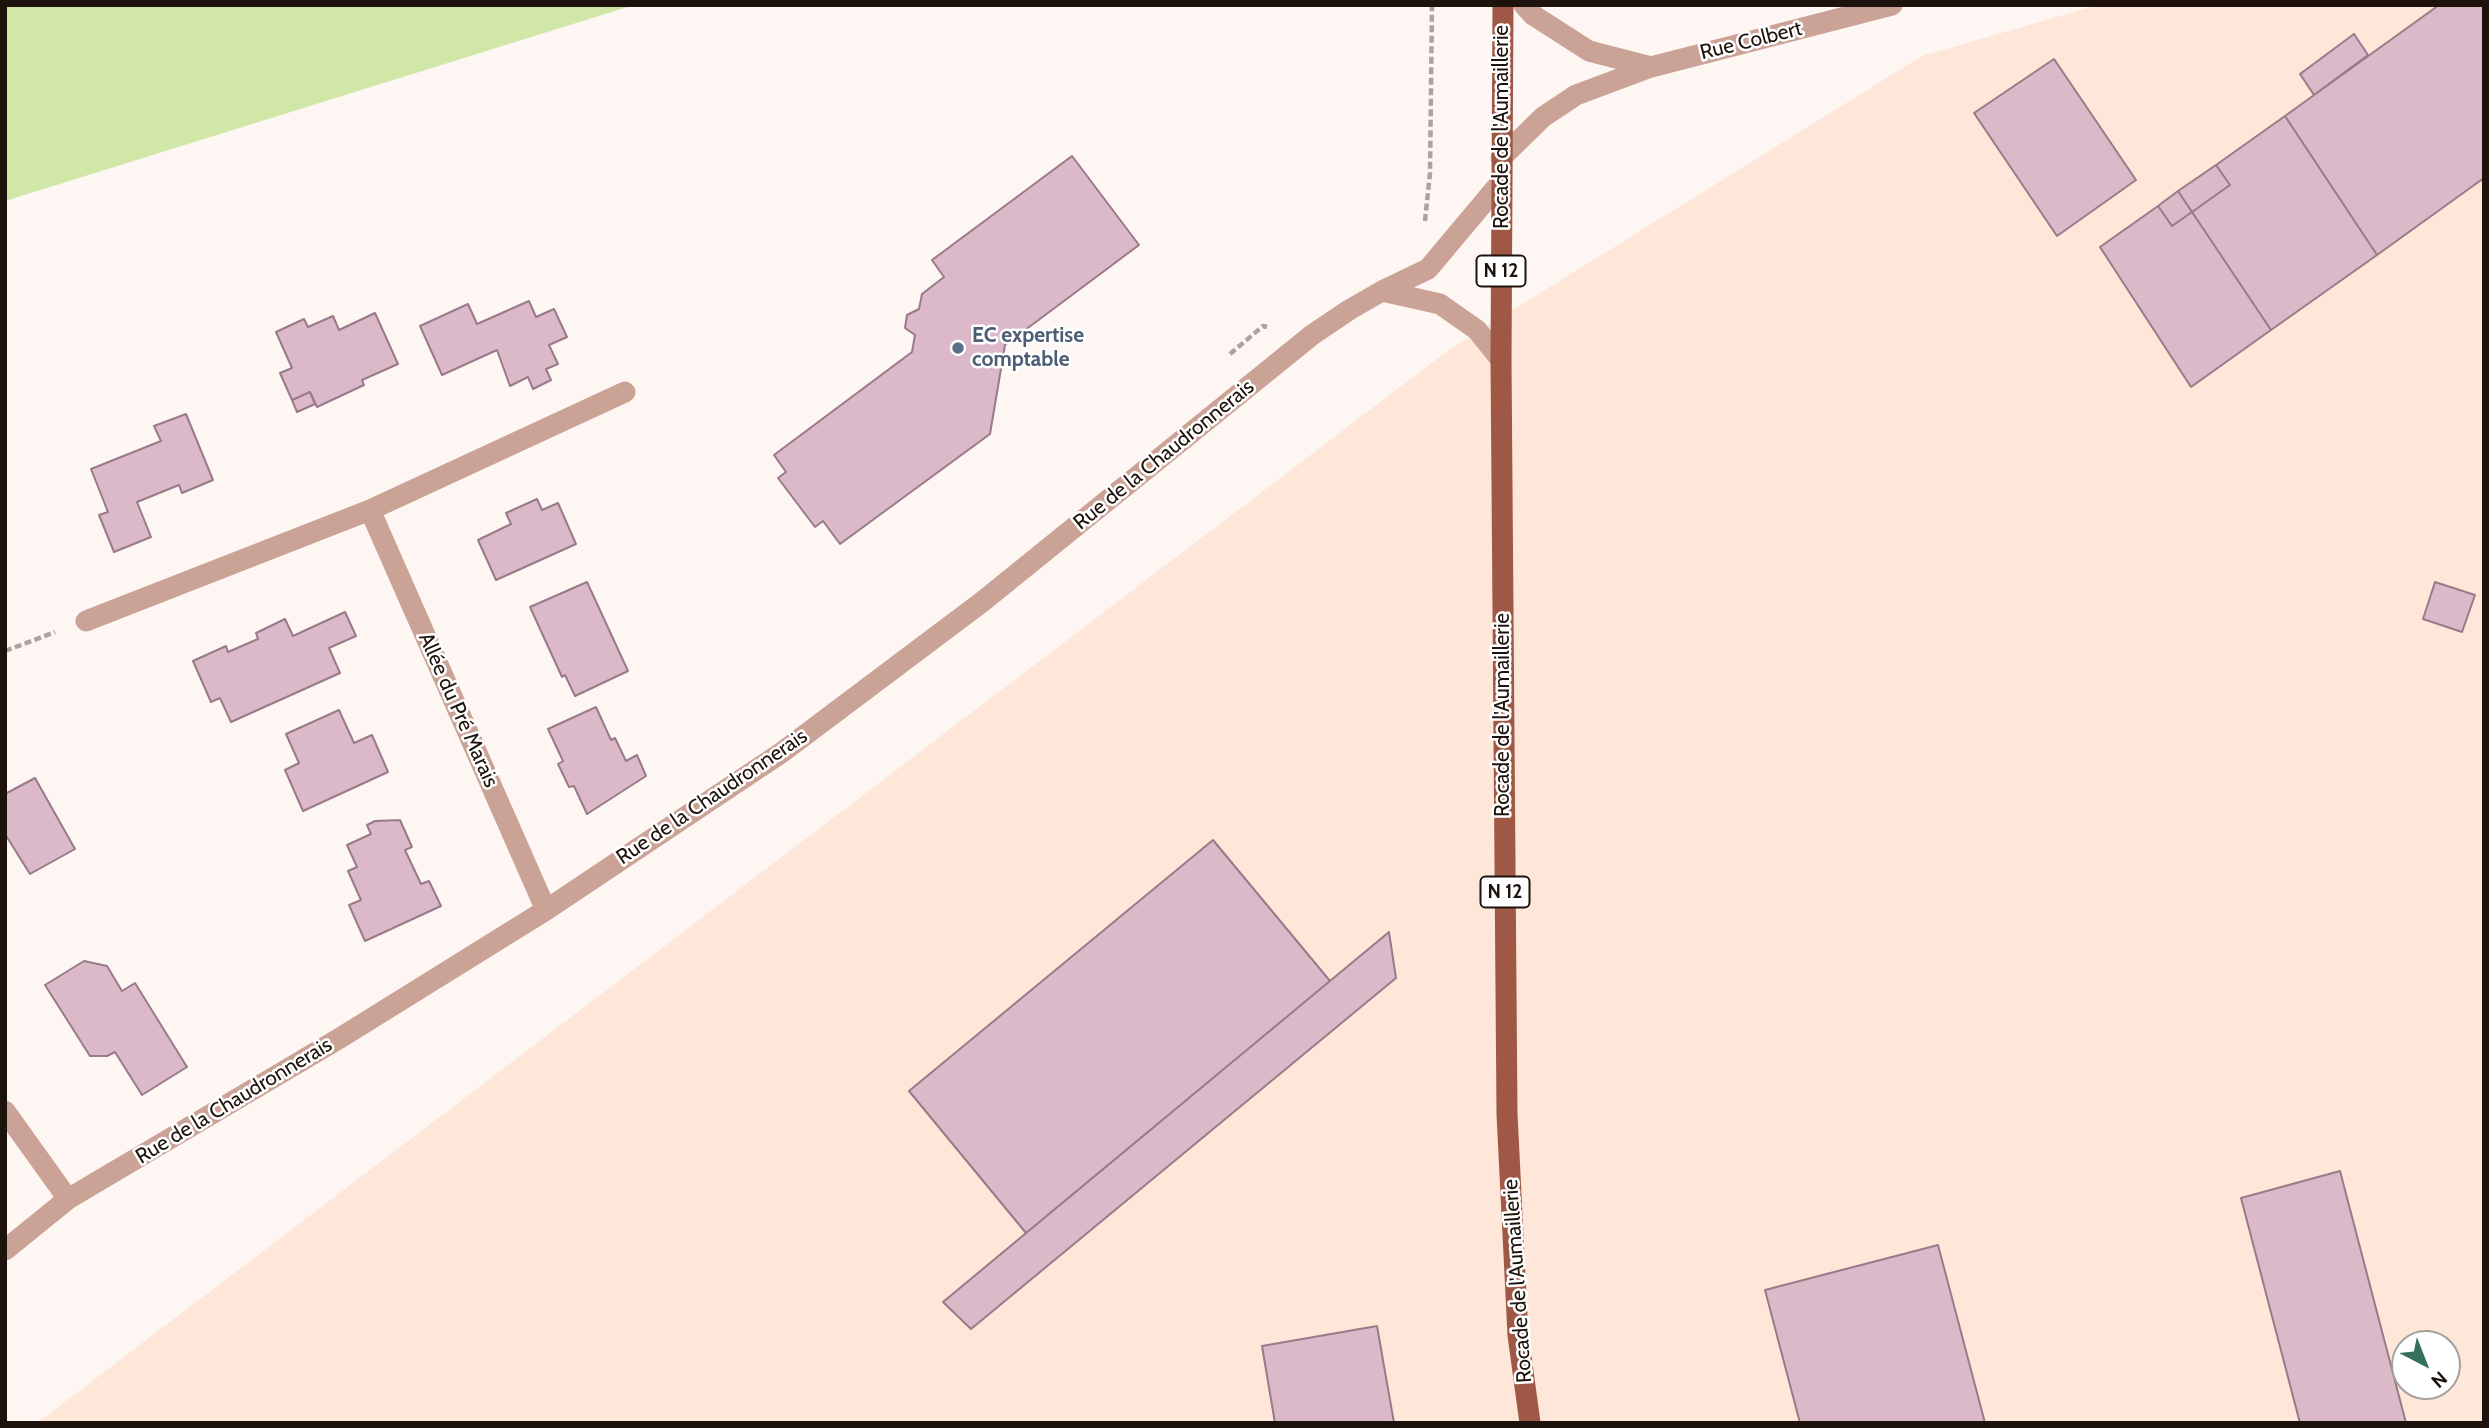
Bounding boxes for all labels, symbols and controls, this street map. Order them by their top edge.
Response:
street label: Rue Colbert [1697,16,1805,66]
street label: Rocade de l'Aumaillerie [1489,25,1515,229]
road number: N 12 [1476,256,1526,286]
place label: EC expertise comptable [972,323,1084,373]
marker: EC expertise comptable [950,340,966,356]
street label: Rue de la Chaudronnerais [1069,375,1259,535]
street label: Rocade de l'Aumaillerie [1490,613,1516,817]
street label: Allée du Pré Marais [413,629,503,791]
street label: Rue de la Chaudronnerais [612,724,812,870]
road number: N 12 [1480,876,1530,908]
street label: Rue de la Chaudronnerais [131,1032,337,1170]
street label: Rocade de l'Aumaillerie [1498,1178,1538,1384]
north arrow [2391,1330,2461,1400]
text: N [2426,1366,2452,1393]

